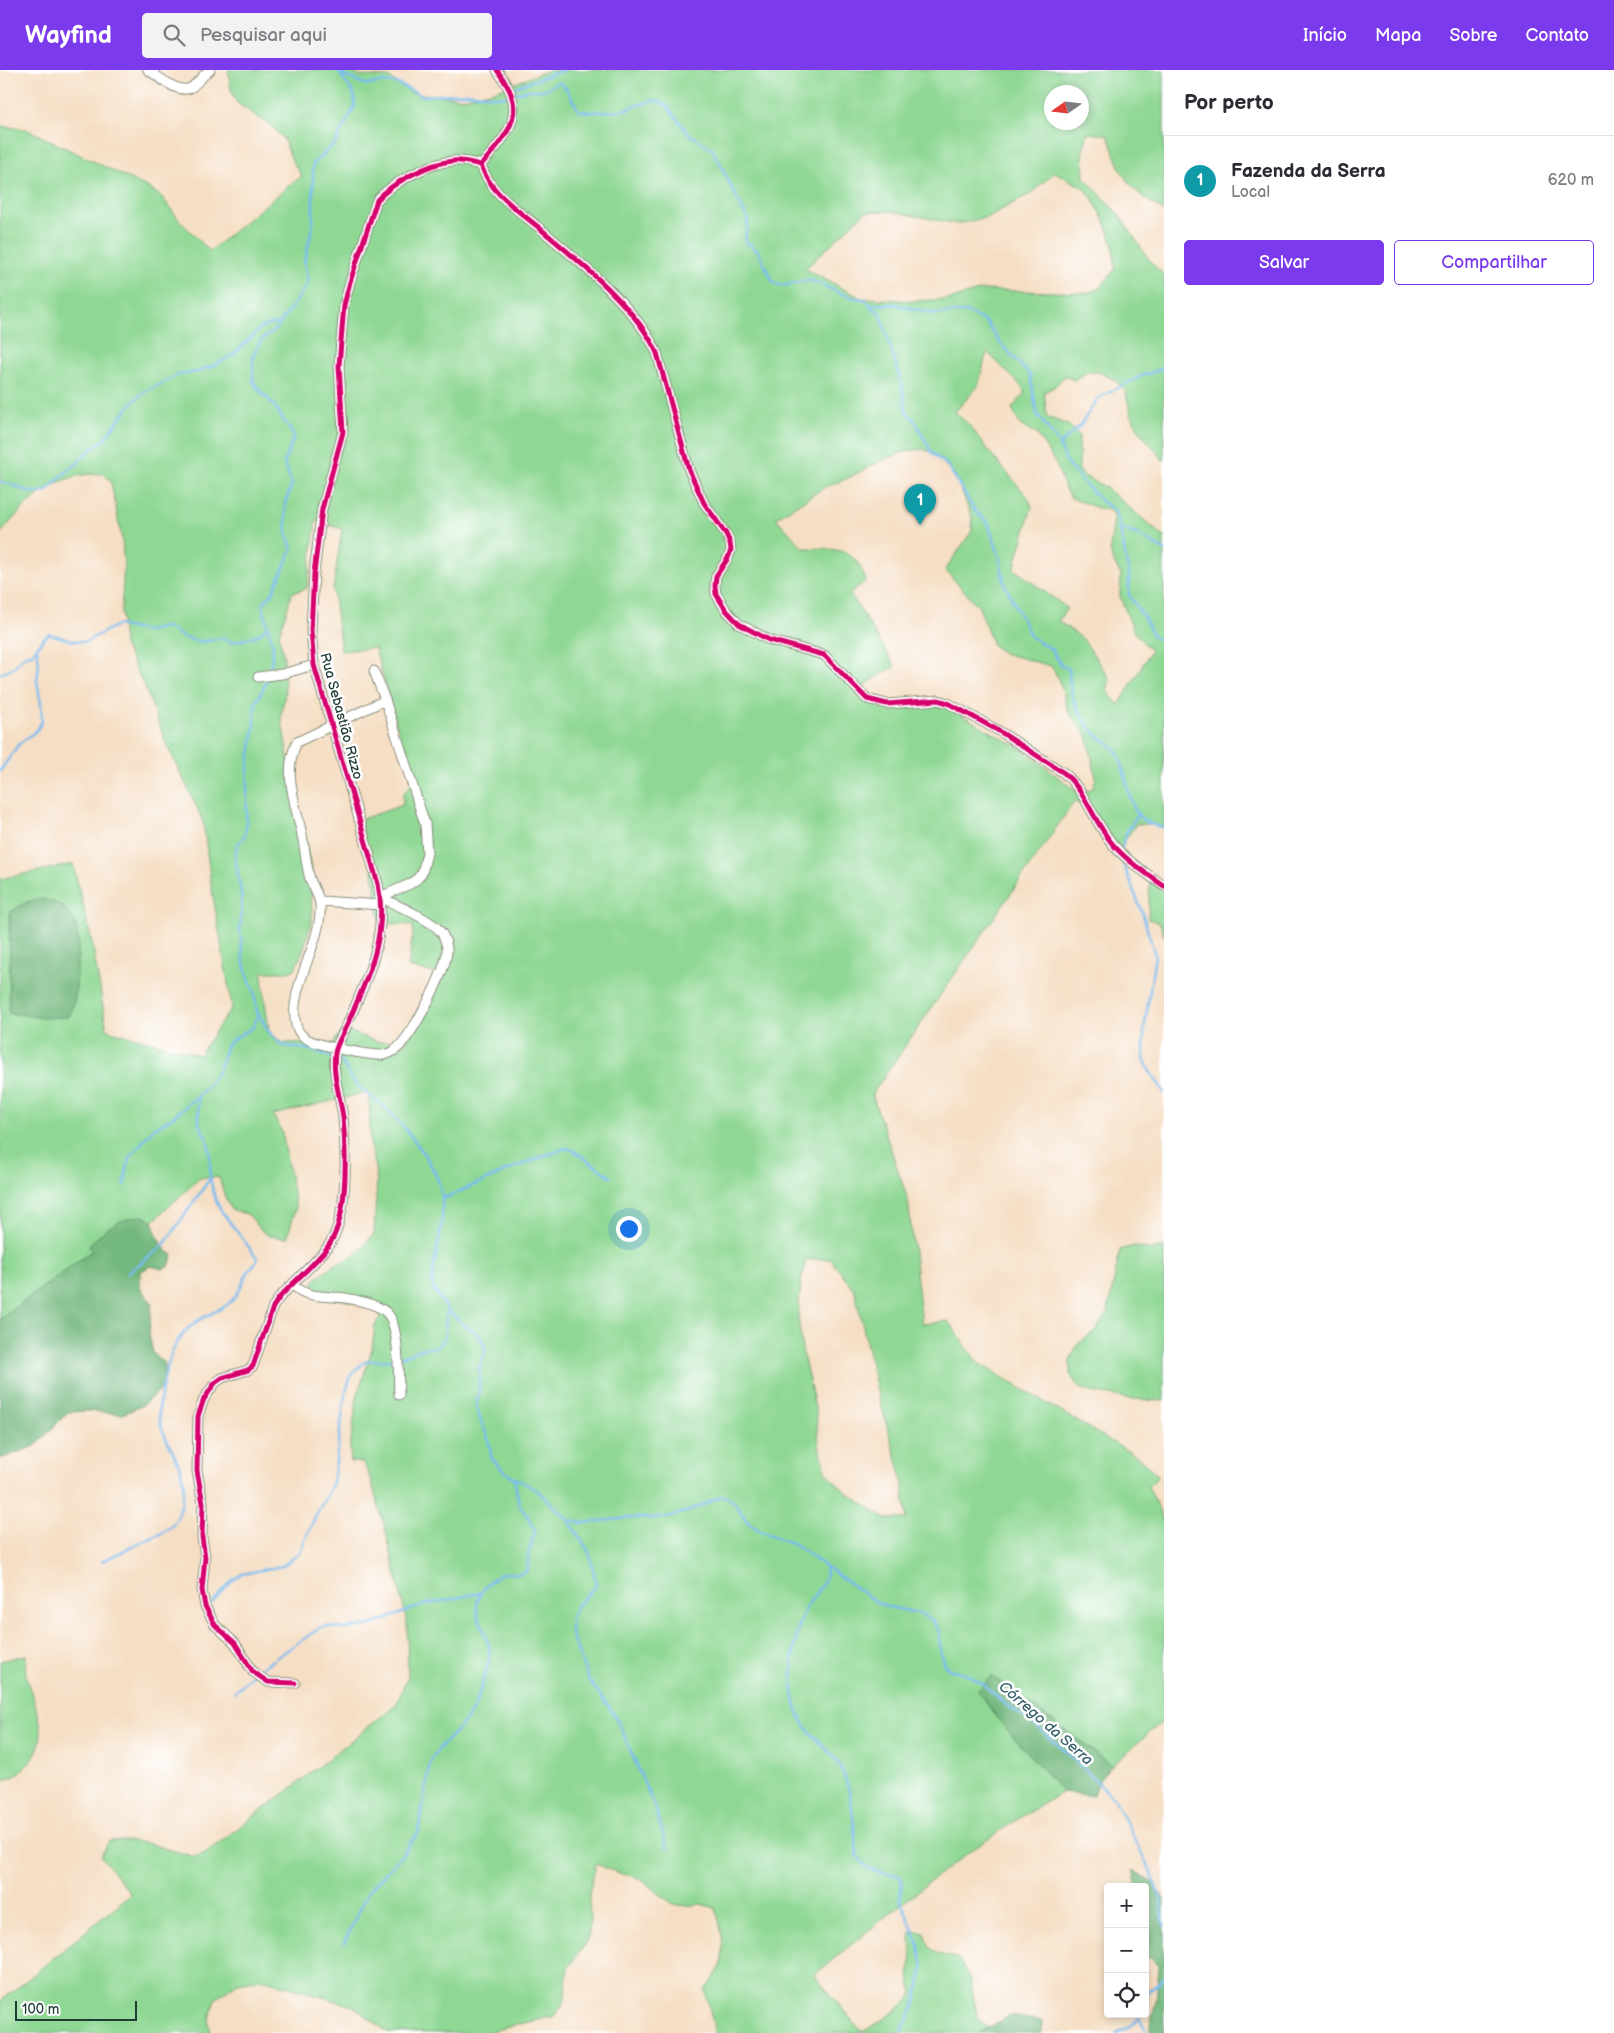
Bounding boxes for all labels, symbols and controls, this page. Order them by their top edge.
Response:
search box [142,13,492,58]
text: Wayfind [25,21,112,50]
icon: search [160,21,188,49]
text: Pesquisar aqui [200,24,327,47]
text: Início [1303,25,1347,46]
text: Mapa [1375,25,1421,46]
text: Sobre [1449,25,1497,46]
text: Contato [1525,25,1589,46]
north arrow [1044,85,1089,130]
text: Por perto [1184,90,1274,115]
text: Fazenda da Serra [1231,160,1386,183]
text: 1 [1197,171,1203,190]
text: 620 m [1548,171,1594,190]
text: Local [1231,183,1270,202]
button: Salvar [1184,240,1384,285]
button: Compartilhar [1394,240,1594,285]
pin: 1 [904,484,936,525]
street label: Rua Sebastião Rizzo [316,651,367,781]
your location [616,1216,642,1242]
water label: Córrego da Serra [995,1677,1097,1770]
map controls [1104,1883,1149,2018]
button: + [1104,1883,1149,1928]
button: − [1104,1928,1149,1973]
button: locate [1104,1973,1149,2018]
scale bar [15,1998,138,2021]
text: 100 m [22,2001,59,2018]

